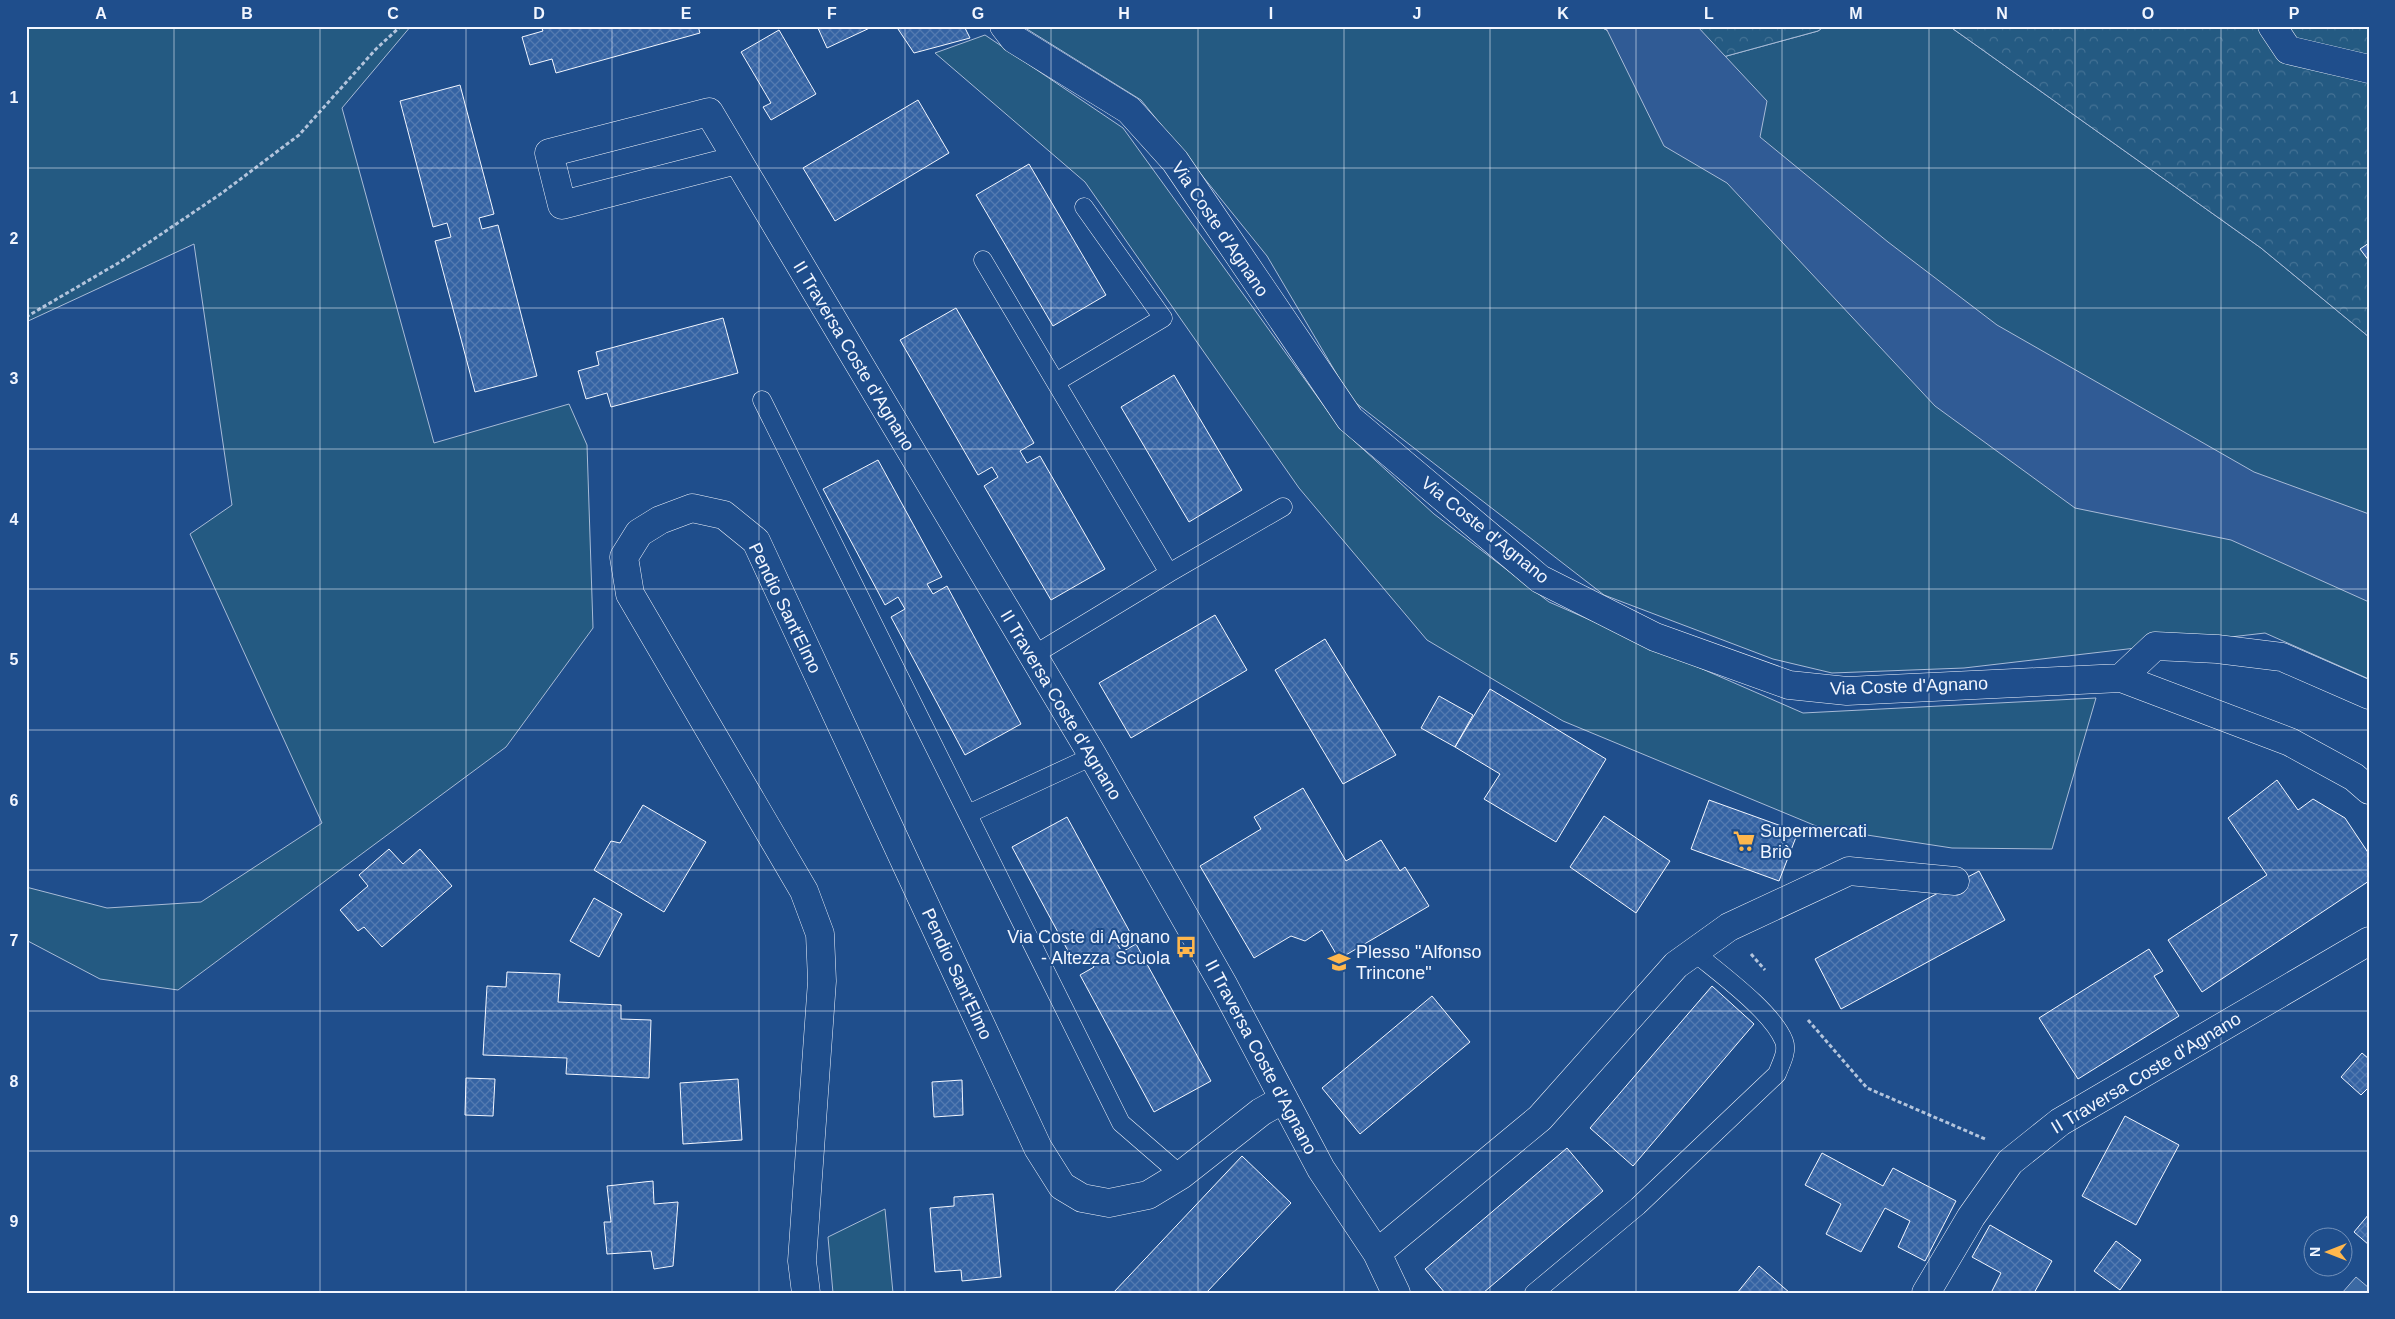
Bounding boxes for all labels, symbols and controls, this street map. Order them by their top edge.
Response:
text: A [95,5,107,22]
text: B [241,5,253,22]
text: C [387,5,399,22]
text: D [533,5,545,22]
text: E [681,5,692,22]
text: F [827,5,837,22]
text: G [972,5,984,22]
text: H [1118,5,1130,22]
text: I [1269,5,1273,22]
text: J [1413,5,1421,22]
text: K [1557,5,1569,22]
text: L [1704,5,1714,22]
text: M [1849,5,1863,22]
text: N [1996,5,2008,22]
text: O [2142,5,2154,22]
text: P [2289,5,2300,22]
text: 1 [10,89,19,106]
street label: Via Coste d'Agnano [1167,158,1273,300]
text: 2 [10,230,19,247]
street label: II Traversa Coste d'Agnano [789,258,919,454]
text: 3 [10,370,19,387]
street label: Via Coste d'Agnano [1417,472,1553,588]
text: 4 [10,511,19,528]
street label: Pendio Sant'Elmo [745,540,825,676]
street label: II Traversa Coste d'Agnano [996,607,1126,803]
text: 5 [10,651,19,668]
street label: Via Coste d'Agnano [1830,673,1988,699]
text: 6 [10,792,19,809]
place label: Supermercati Briò [1760,821,1867,862]
supermarket icon: Supermercati Briò [1731,828,1757,854]
street label: Pendio Sant'Elmo [918,905,996,1043]
place label: Via Coste di Agnano - Altezza Scuola [1007,927,1171,968]
text: 7 [10,932,19,949]
bus stop icon: Via Coste di Agnano - Altezza Scuola [1173,934,1199,960]
place label: Plesso "Alfonso Trincone" [1356,942,1481,983]
school or university icon: Plesso "Alfonso Trincone" [1326,949,1352,975]
street label: II Traversa Coste d'Agnano [1201,956,1321,1158]
street label: II Traversa Coste d'Agnano [2048,1008,2244,1138]
text: 8 [10,1073,19,1090]
text: 9 [10,1213,19,1230]
north arrow [2302,1226,2352,1276]
text: N [2307,1247,2323,1257]

